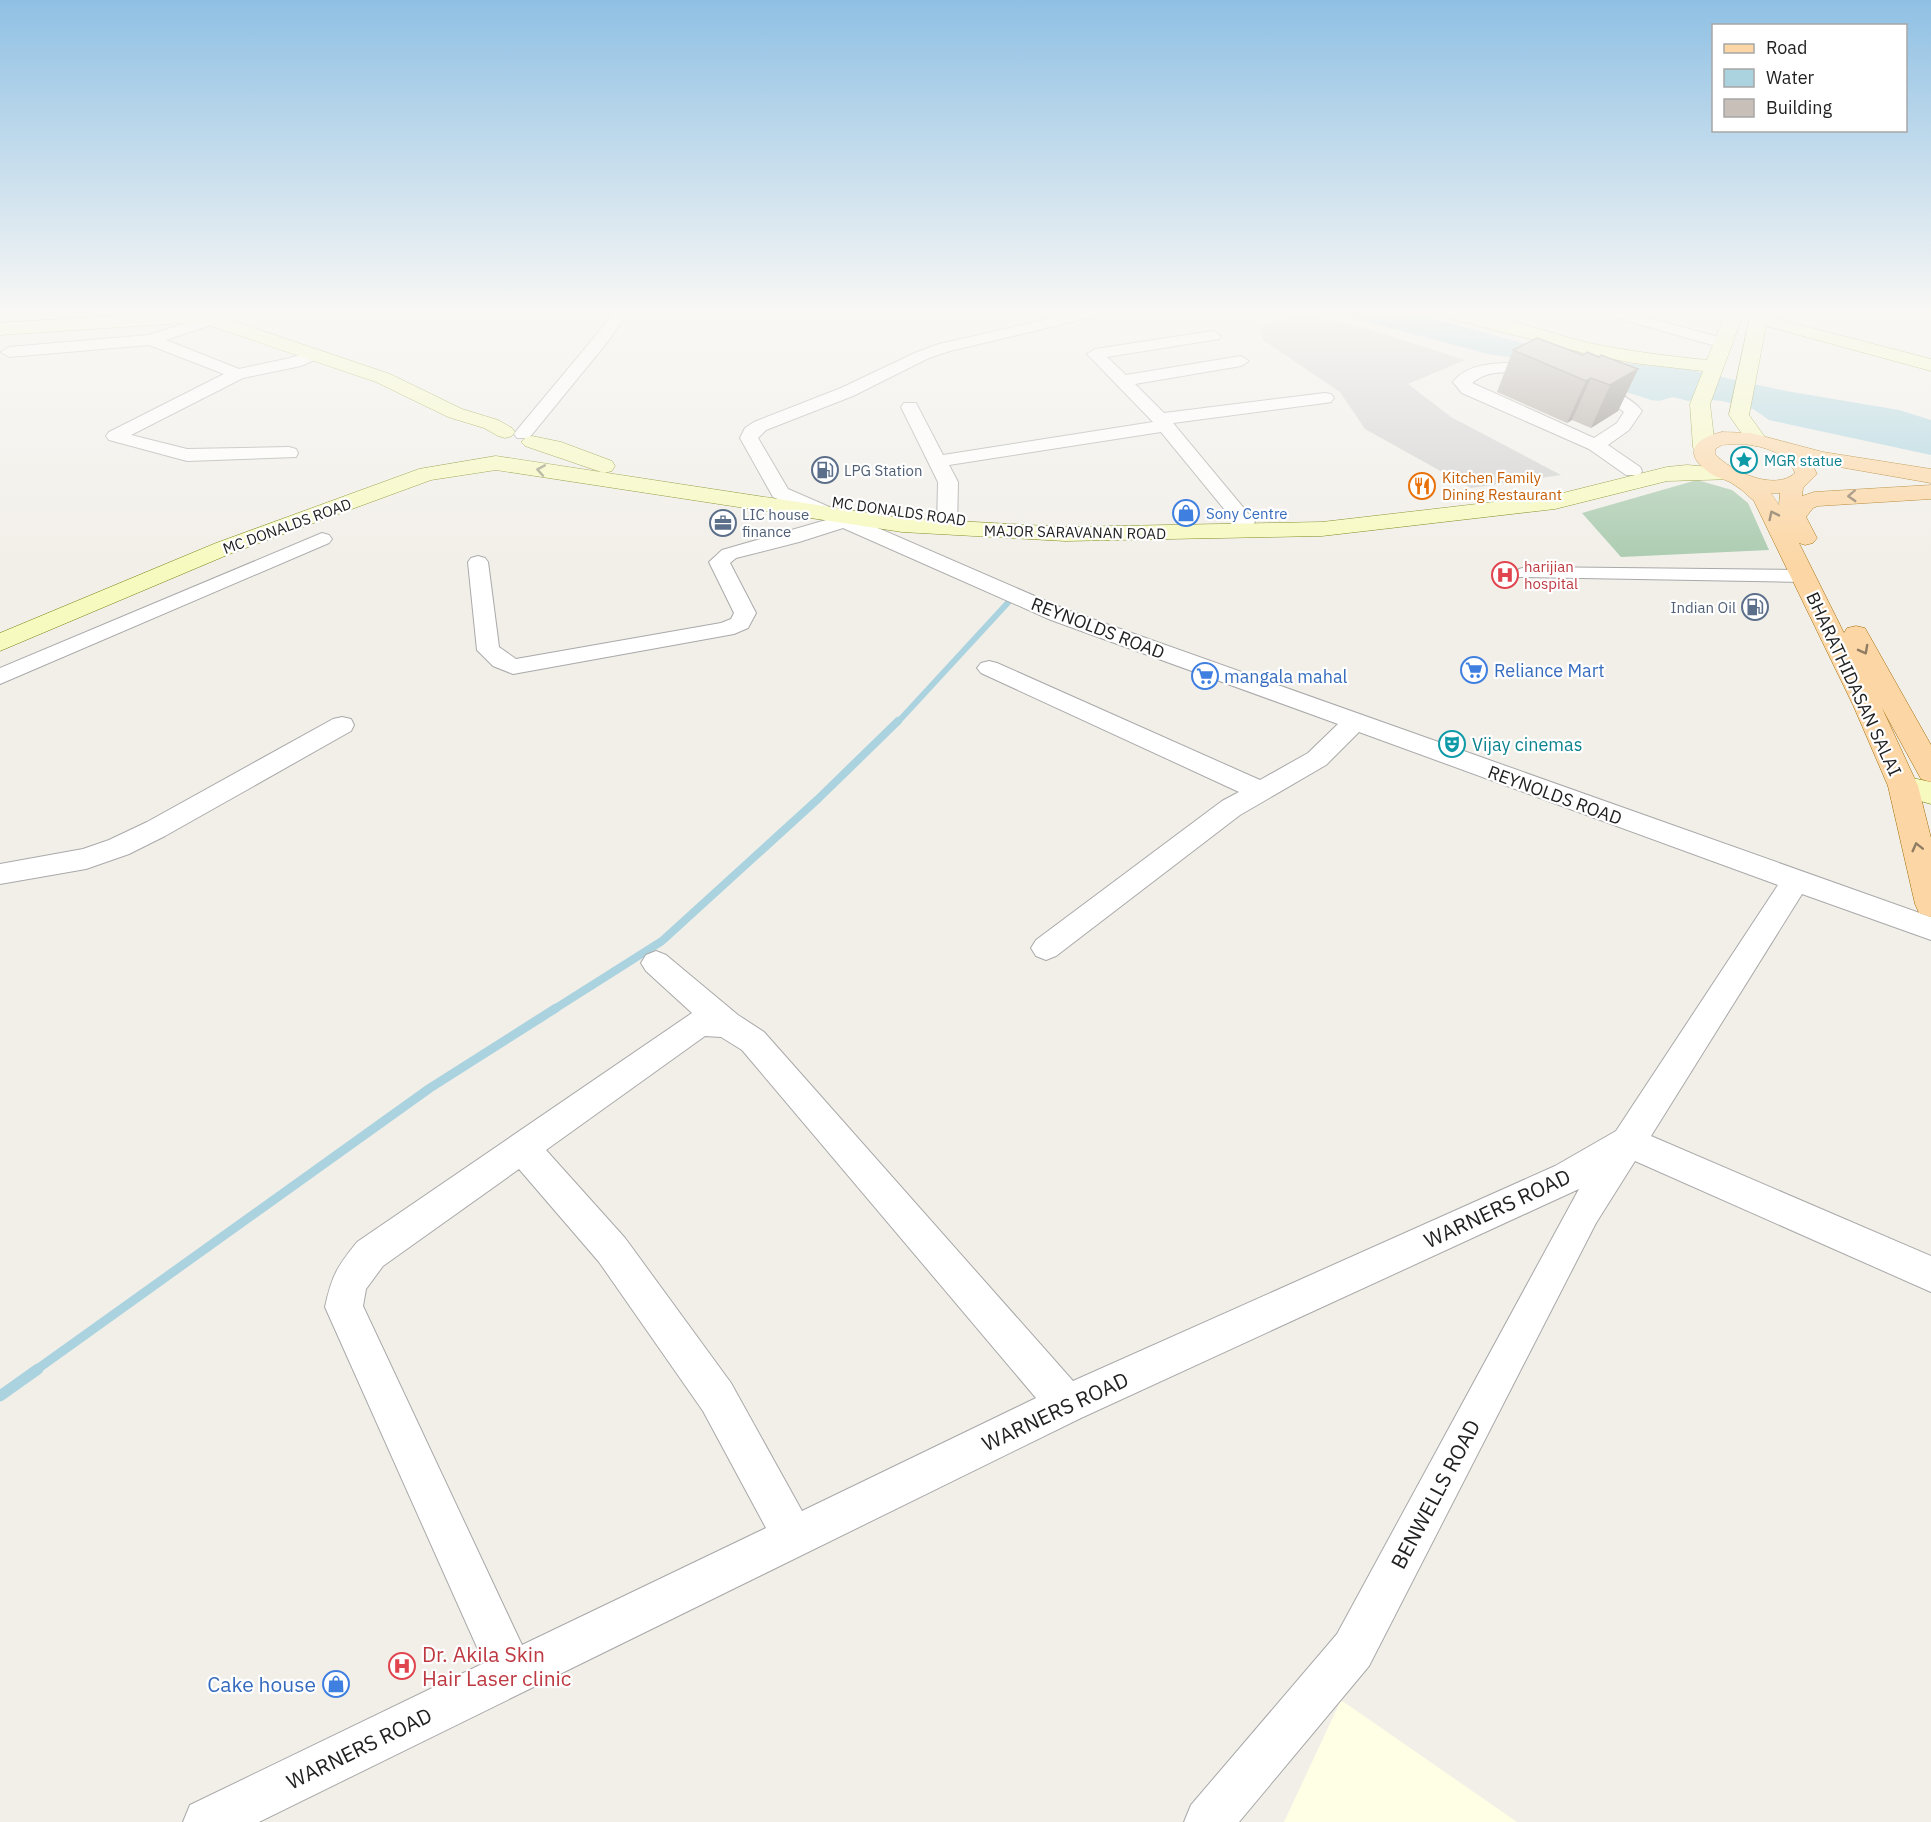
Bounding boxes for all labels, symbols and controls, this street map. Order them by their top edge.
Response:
legend [1712,24,1907,132]
text: Road [1766,36,1807,59]
text: Water [1766,66,1815,89]
text: Building [1766,96,1833,119]
place icon: MGR statue [1729,445,1759,475]
place label: MGR statue [1764,451,1842,470]
fuel station icon: LPG Station [810,455,840,485]
place label: LPG Station [844,461,923,480]
one-way arrow [536,465,546,477]
place label: Kitchen Family Dining Restaurant [1442,468,1562,504]
restaurant icon: Kitchen Family Dining Restaurant [1407,471,1437,501]
one-way arrow [1847,489,1856,502]
street label: MC DONALDS ROAD [831,492,967,530]
street label: MC DONALDS ROAD [220,494,354,558]
shop icon: Sony Centre [1171,498,1201,528]
place label: Sony Centre [1206,504,1288,523]
place label: LIC house finance [742,505,809,541]
office icon: LIC house finance [708,508,738,538]
one-way arrow [1768,511,1780,522]
street label: MAJOR SARAVANAN ROAD [984,521,1166,543]
place label: harijian hospital [1524,557,1578,593]
hospital icon: harijian hospital [1490,560,1520,590]
street label: BHARATHIDASAN SALAI [1801,588,1907,780]
street label: REYNOLDS ROAD [1028,592,1168,664]
fuel station icon: Indian Oil [1740,592,1770,622]
place label: Indian Oil [1671,598,1736,617]
one-way arrow [1857,644,1868,654]
supermarket icon: Reliance Mart [1459,655,1489,685]
place label: Reliance Mart [1494,659,1605,682]
supermarket icon: mangala mahal [1190,661,1220,691]
place label: mangala mahal [1224,665,1348,688]
theatre icon: Vijay cinemas [1437,729,1467,759]
place label: Vijay cinemas [1472,733,1582,756]
street label: REYNOLDS ROAD [1485,760,1625,830]
one-way arrow [1911,842,1924,852]
street label: WARNERS ROAD [1419,1162,1575,1254]
street label: WARNERS ROAD [977,1365,1133,1457]
street label: BENWELLS ROAD [1384,1414,1486,1574]
place label: Dr. Akila Skin Hair Laser clinic [422,1640,571,1692]
hospital icon: Dr. Akila Skin Hair Laser clinic [387,1651,417,1681]
shop icon: Cake house [321,1669,351,1699]
place label: Cake house [207,1670,316,1698]
street label: WARNERS ROAD [282,1701,436,1795]

